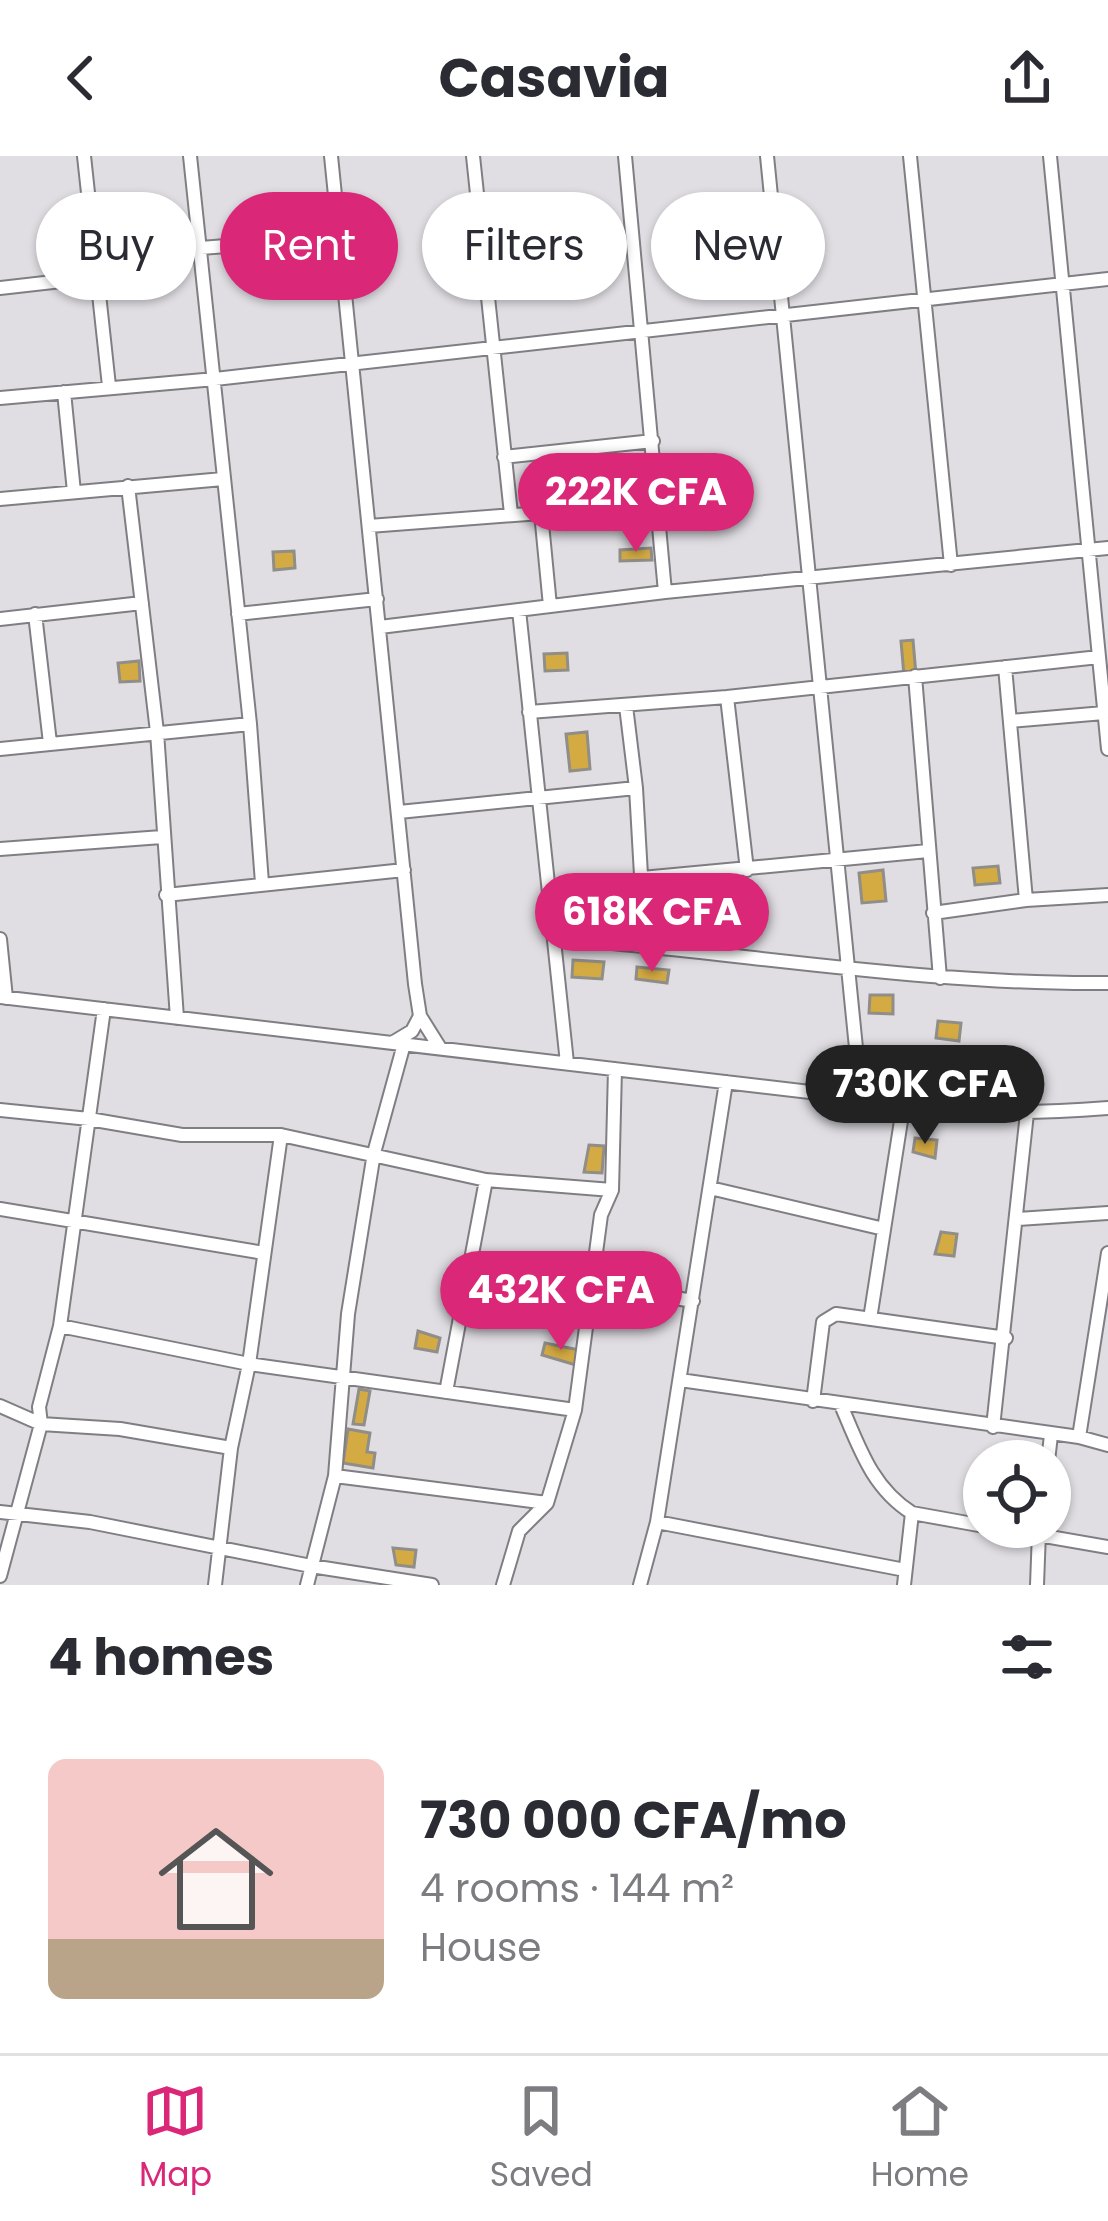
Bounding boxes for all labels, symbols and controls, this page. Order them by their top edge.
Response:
text: Casavia [438,40,670,116]
icon: back [48,45,114,111]
icon: share [994,45,1060,111]
chip: Buy [36,192,196,300]
chip: Rent [220,192,398,300]
chip: Filters [422,192,627,300]
chip: New [651,192,825,300]
pin: 222K CFA [512,453,760,555]
text: 222K CFA [545,464,727,519]
pin: 618K CFA [528,873,776,975]
text: 618K CFA [562,884,742,939]
pin: 730K CFA [801,1045,1049,1147]
text: 730K CFA [832,1056,1018,1111]
pin: 432K CFA [437,1251,685,1353]
text: 432K CFA [467,1262,655,1317]
map controls [963,1440,1071,1548]
button: locate [963,1440,1071,1548]
text: 4 homes [48,1621,274,1693]
icon: filters [994,1624,1060,1690]
text: 730 000 CFA/mo [420,1784,847,1856]
icon: home [144,1807,288,1951]
text: 4 rooms · 144 m² [420,1861,734,1916]
text: House [420,1920,541,1975]
tab: Map [139,2078,212,2200]
tab: Saved [490,2078,593,2200]
tab: Home [871,2078,969,2200]

